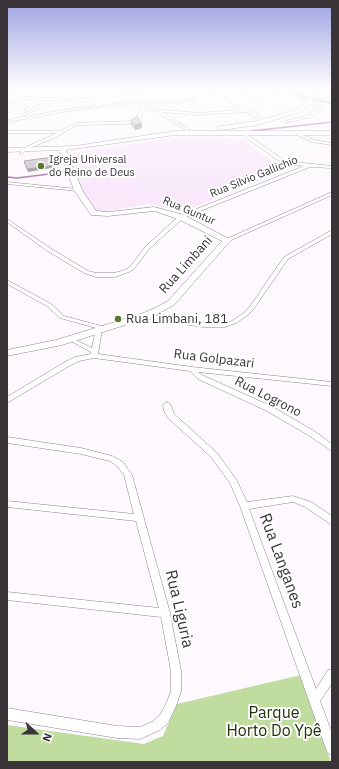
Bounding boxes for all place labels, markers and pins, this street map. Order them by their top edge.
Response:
place label: Igreja Universal do Reino de Deus [49,153,135,179]
marker: Igreja Universal do Reino de Deus [36,161,46,171]
place label: Rua Limbani, 181 [126,311,228,327]
marker: Rua Limbani, 181 [113,314,123,324]

